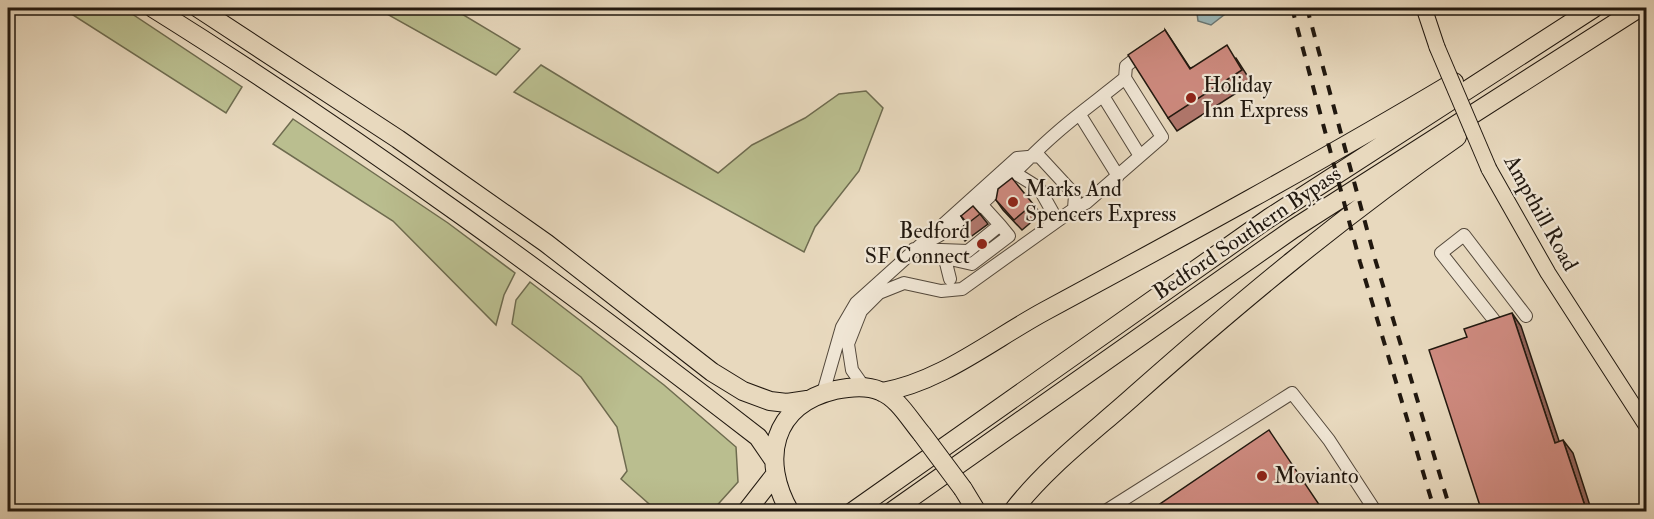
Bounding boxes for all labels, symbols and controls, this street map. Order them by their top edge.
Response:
place label: Holiday Inn Express [1203,71,1308,125]
marker: Holiday Inn Express [1184,91,1198,105]
street label: Ampthill Road [1496,149,1584,277]
street label: Bedford Southern Bypass [1148,160,1347,307]
place label: Marks And Spencers Express [1025,175,1176,229]
marker: Marks And Spencers Express [1006,195,1020,209]
place label: Bedford SF Connect [865,217,970,270]
marker: Bedford SF Connect [975,237,989,251]
place label: Movianto [1274,462,1359,490]
marker: Movianto [1255,469,1269,483]

